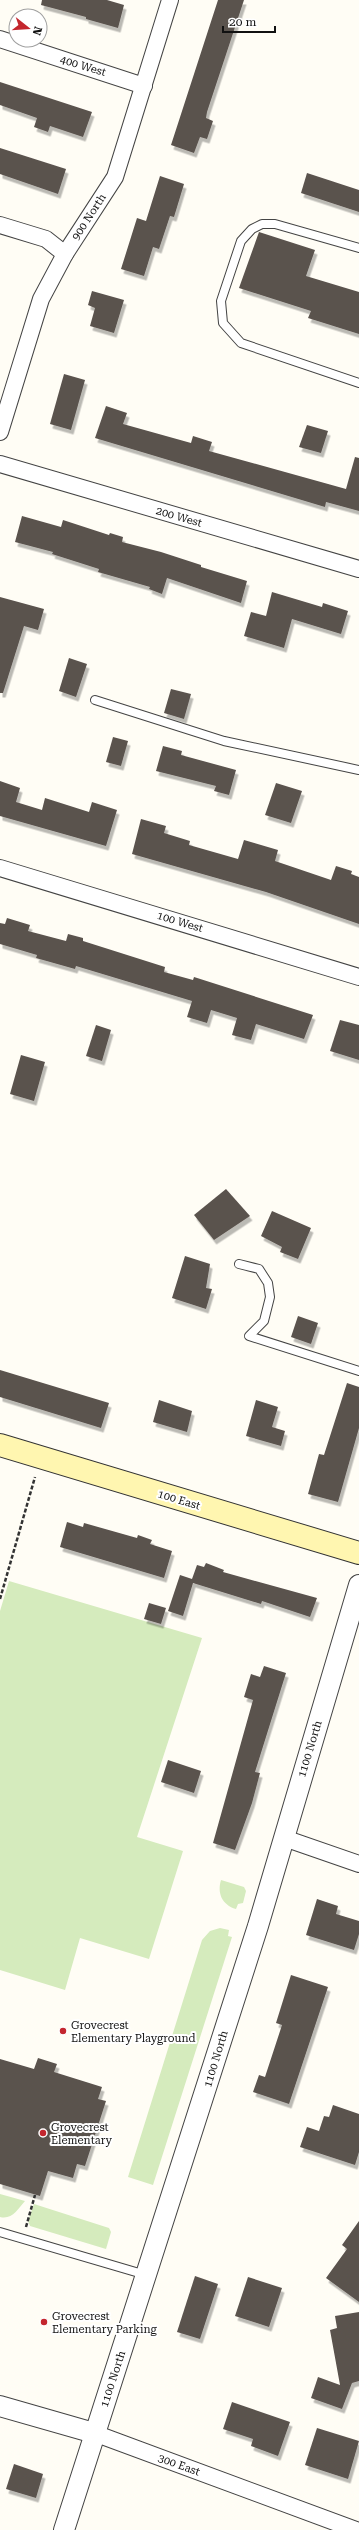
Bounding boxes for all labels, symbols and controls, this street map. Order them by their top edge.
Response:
north arrow [8,8,48,48]
scale bar [223,8,275,34]
text: 20 m [229,15,256,29]
text: N [29,25,45,37]
street label: 400 West [58,53,108,79]
street label: 900 North [69,191,109,243]
street label: 200 West [154,504,204,530]
street label: 100 West [155,909,205,935]
street label: 100 East [156,1487,202,1513]
street label: 1100 North [295,1719,325,1779]
place label: Grovecrest Elementary Playground [71,2019,196,2045]
marker: Grovecrest Elementary Playground [58,2026,68,2036]
street label: 1100 North [201,2029,231,2089]
place label: Grovecrest Elementary [51,2121,112,2147]
marker: Grovecrest Elementary [38,2128,48,2138]
place label: Grovecrest Elementary Parking [52,2310,158,2336]
marker: Grovecrest Elementary Parking [39,2317,49,2327]
street label: 1100 North [98,2349,128,2409]
street label: 300 East [156,2451,202,2479]

